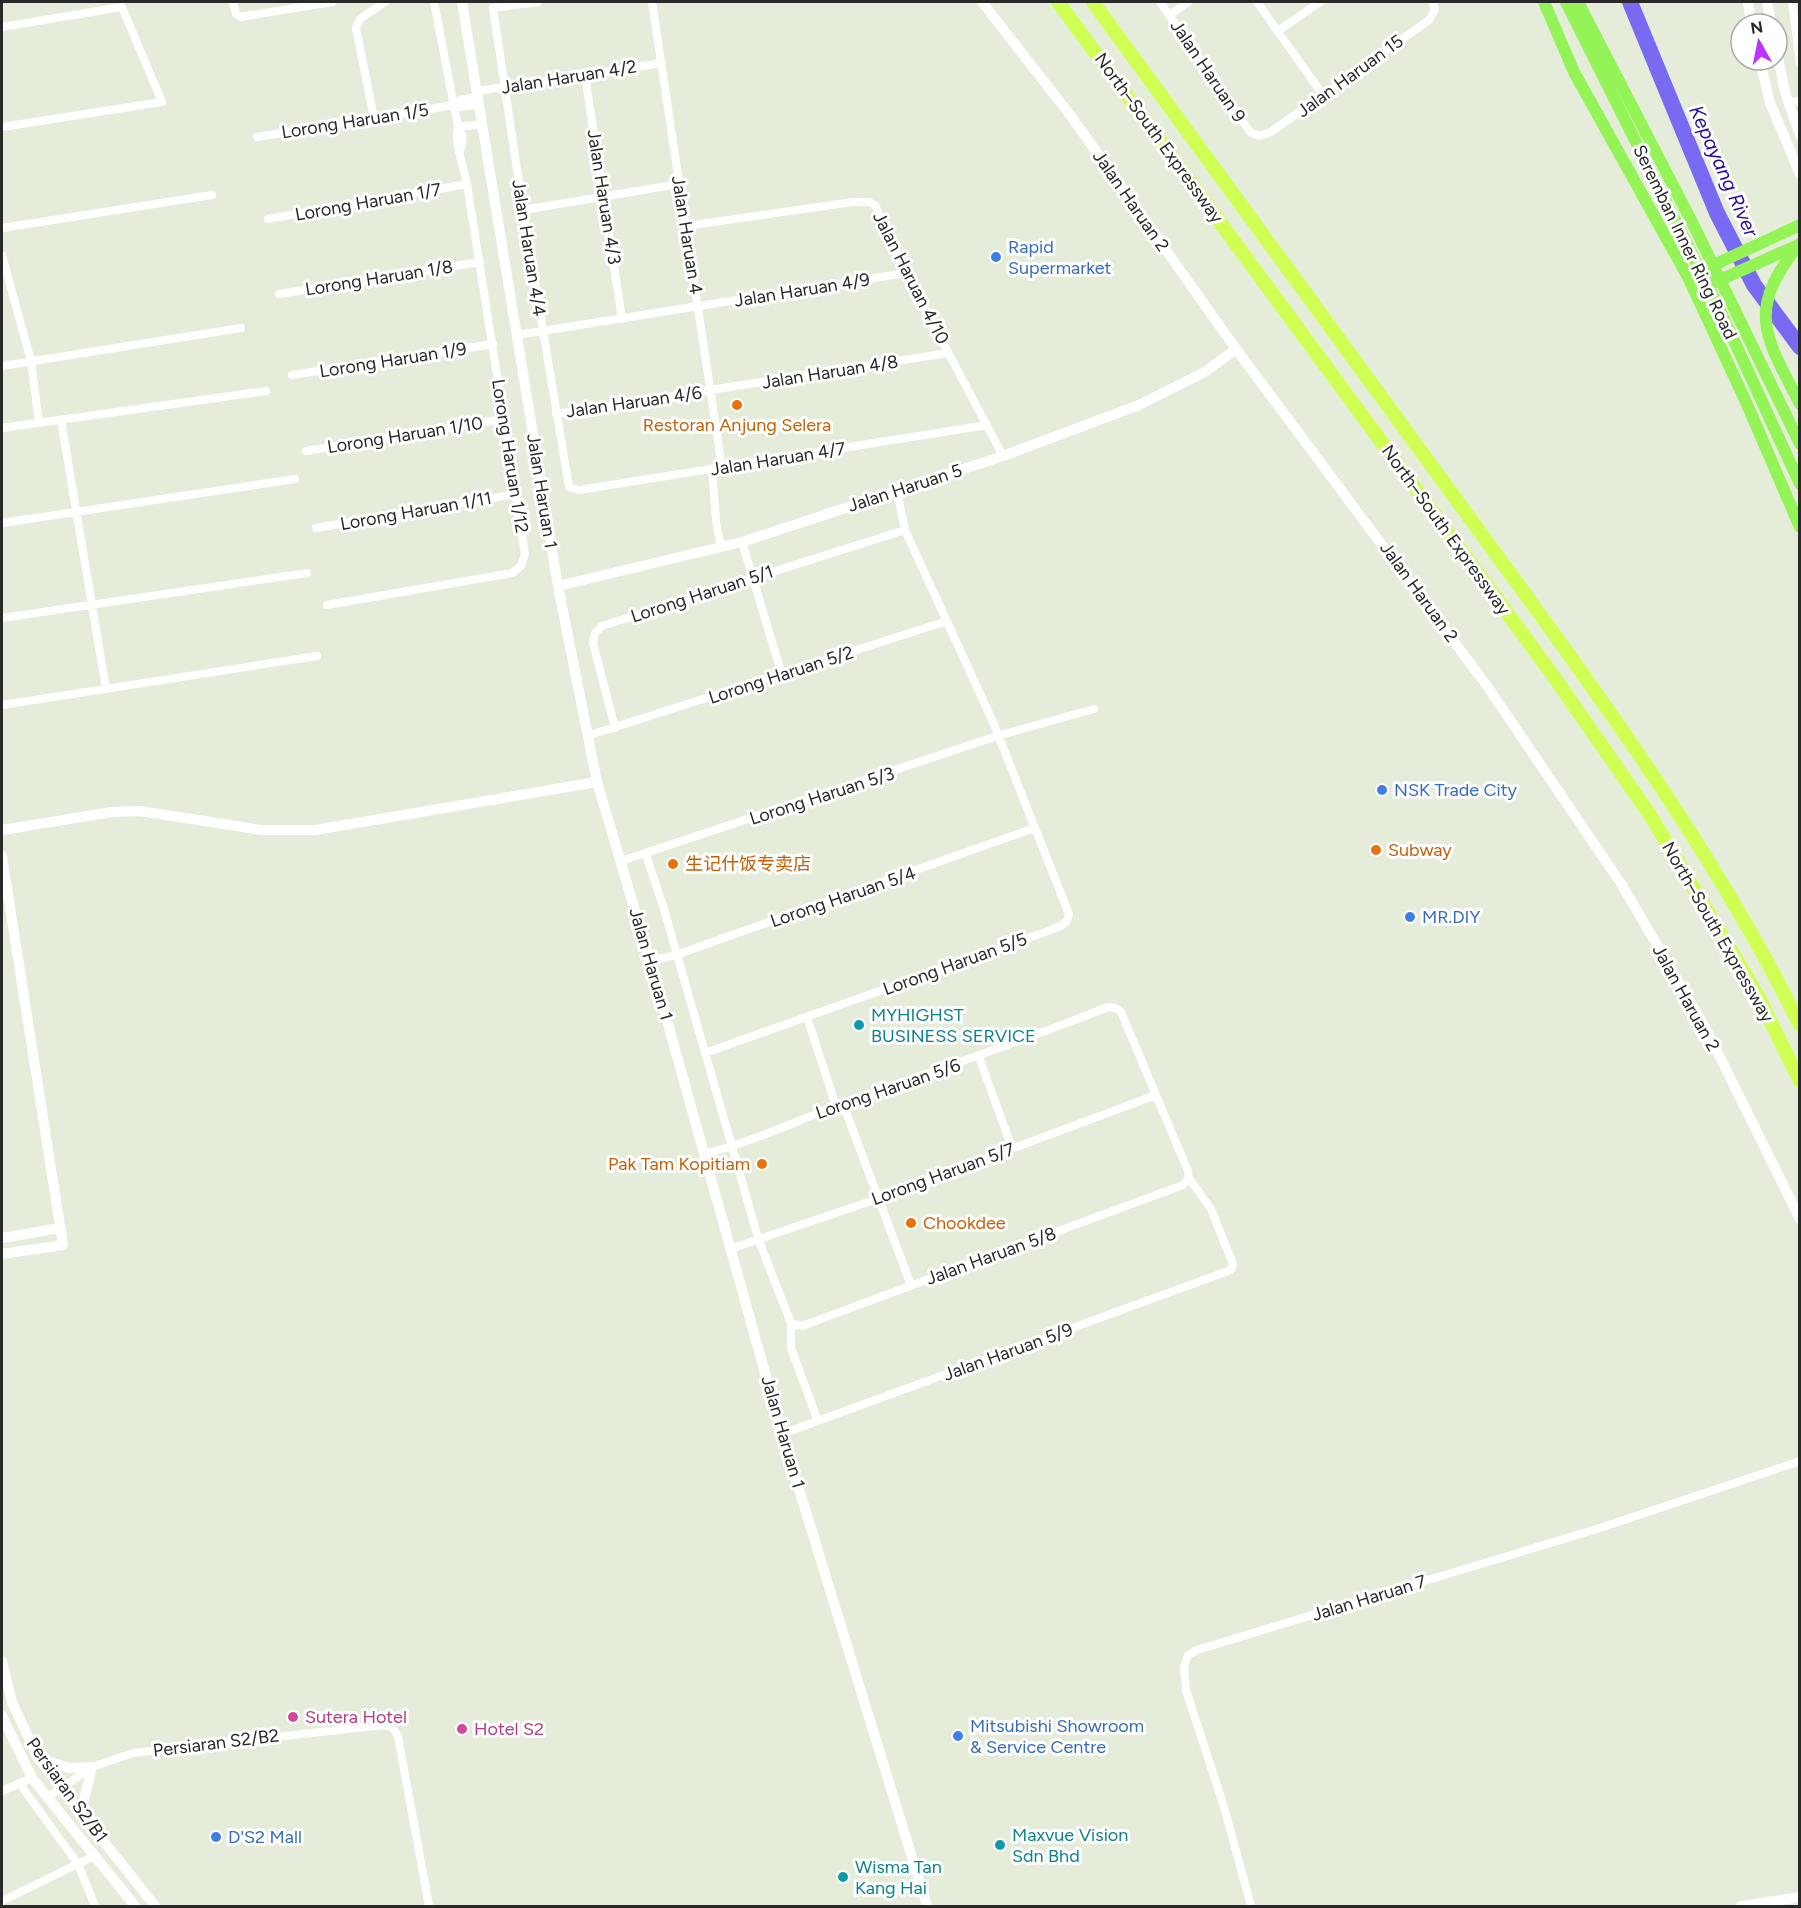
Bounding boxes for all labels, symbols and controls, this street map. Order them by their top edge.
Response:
north arrow [1729,12,1789,72]
street label: Jalan Haruan 9 [1166,16,1250,126]
text: N [1749,17,1764,38]
street label: Jalan Haruan 15 [1292,30,1408,122]
street label: North–South Expressway [1090,49,1228,228]
street label: Jalan Haruan 4/2 [500,55,638,99]
street label: Lorong Haruan 1/5 [280,99,430,143]
water label: Kepayang River [1684,101,1764,242]
street label: Jalan Haruan 4/3 [582,128,626,266]
street label: Seremban Inner Ring Road [1628,141,1742,343]
street label: Jalan Haruan 2 [1088,146,1174,256]
street label: Jalan Haruan 4 [667,174,707,296]
street label: Lorong Haruan 1/7 [293,178,443,226]
street label: Jalan Haruan 4/4 [507,178,551,318]
street label: Jalan Haruan 4/10 [868,208,954,348]
place label: Rapid Supermarket [1008,236,1112,279]
marker: Rapid Supermarket [989,250,1003,264]
street label: Lorong Haruan 1/8 [304,255,454,301]
street label: Jalan Haruan 4/9 [733,268,871,312]
street label: Lorong Haruan 1/9 [318,338,468,382]
street label: Jalan Haruan 4/8 [760,350,900,394]
street label: Lorong Haruan 1/12 [487,377,533,535]
street label: Jalan Haruan 4/6 [565,382,703,422]
marker: Restoran Anjung Selera [730,398,744,412]
street label: Lorong Haruan 1/10 [326,412,484,458]
place label: Restoran Anjung Selera [643,414,831,436]
street label: Jalan Haruan 1 [522,432,562,550]
street label: Jalan Haruan 4/7 [709,437,847,481]
street label: North–South Expressway [1377,441,1515,620]
street label: Jalan Haruan 5 [845,459,965,517]
street label: Lorong Haruan 1/11 [339,487,493,535]
street label: Jalan Haruan 2 [1375,538,1463,646]
street label: Lorong Haruan 5/1 [628,561,776,627]
street label: Lorong Haruan 5/2 [706,641,856,709]
street label: Lorong Haruan 5/3 [747,762,897,830]
place label: NSK Trade City [1394,779,1518,801]
marker: NSK Trade City [1375,783,1389,797]
street label: North–South Expressway [1657,838,1779,1027]
place label: Subway [1388,839,1452,861]
marker: Subway [1369,843,1383,857]
place label: 生记什饭专卖店 [685,853,811,875]
marker: 生记什饭专卖店 [666,857,680,871]
street label: Lorong Haruan 5/4 [767,862,919,932]
street label: Jalan Haruan 1 [624,905,678,1023]
place label: MR.DIY [1422,906,1481,928]
marker: MR.DIY [1403,910,1417,924]
street label: Lorong Haruan 5/5 [880,928,1030,1000]
street label: Jalan Haruan 2 [1648,941,1724,1055]
place label: MYHIGHST BUSINESS SERVICE [871,1004,1036,1047]
marker: MYHIGHST BUSINESS SERVICE [852,1018,866,1032]
street label: Lorong Haruan 5/6 [813,1054,963,1124]
street label: Lorong Haruan 5/7 [868,1138,1018,1210]
place label: Pak Tam Kopitiam [608,1153,750,1175]
marker: Pak Tam Kopitiam [755,1157,769,1171]
place label: Chookdee [923,1212,1006,1234]
marker: Chookdee [904,1216,918,1230]
street label: Jalan Haruan 5/8 [923,1222,1059,1290]
street label: Jalan Haruan 5/9 [940,1318,1076,1386]
street label: Jalan Haruan 1 [756,1373,810,1491]
street label: Jalan Haruan 7 [1309,1570,1429,1626]
place label: Sutera Hotel [305,1706,407,1728]
marker: Sutera Hotel [286,1710,300,1724]
place label: Mitsubishi Showroom & Service Centre [970,1715,1144,1758]
place label: Hotel S2 [474,1718,544,1740]
marker: Hotel S2 [455,1722,469,1736]
street label: Persiaran S2/B2 [152,1724,280,1762]
marker: Mitsubishi Showroom & Service Centre [951,1729,965,1743]
street label: Persiaran S2/B1 [22,1733,112,1847]
place label: Maxvue Vision Sdn Bhd [1012,1824,1128,1867]
place label: D'S2 Mall [228,1826,302,1848]
marker: D'S2 Mall [209,1830,223,1844]
marker: Maxvue Vision Sdn Bhd [993,1838,1007,1852]
place label: Wisma Tan Kang Hai [855,1856,942,1899]
marker: Wisma Tan Kang Hai [836,1870,850,1884]

